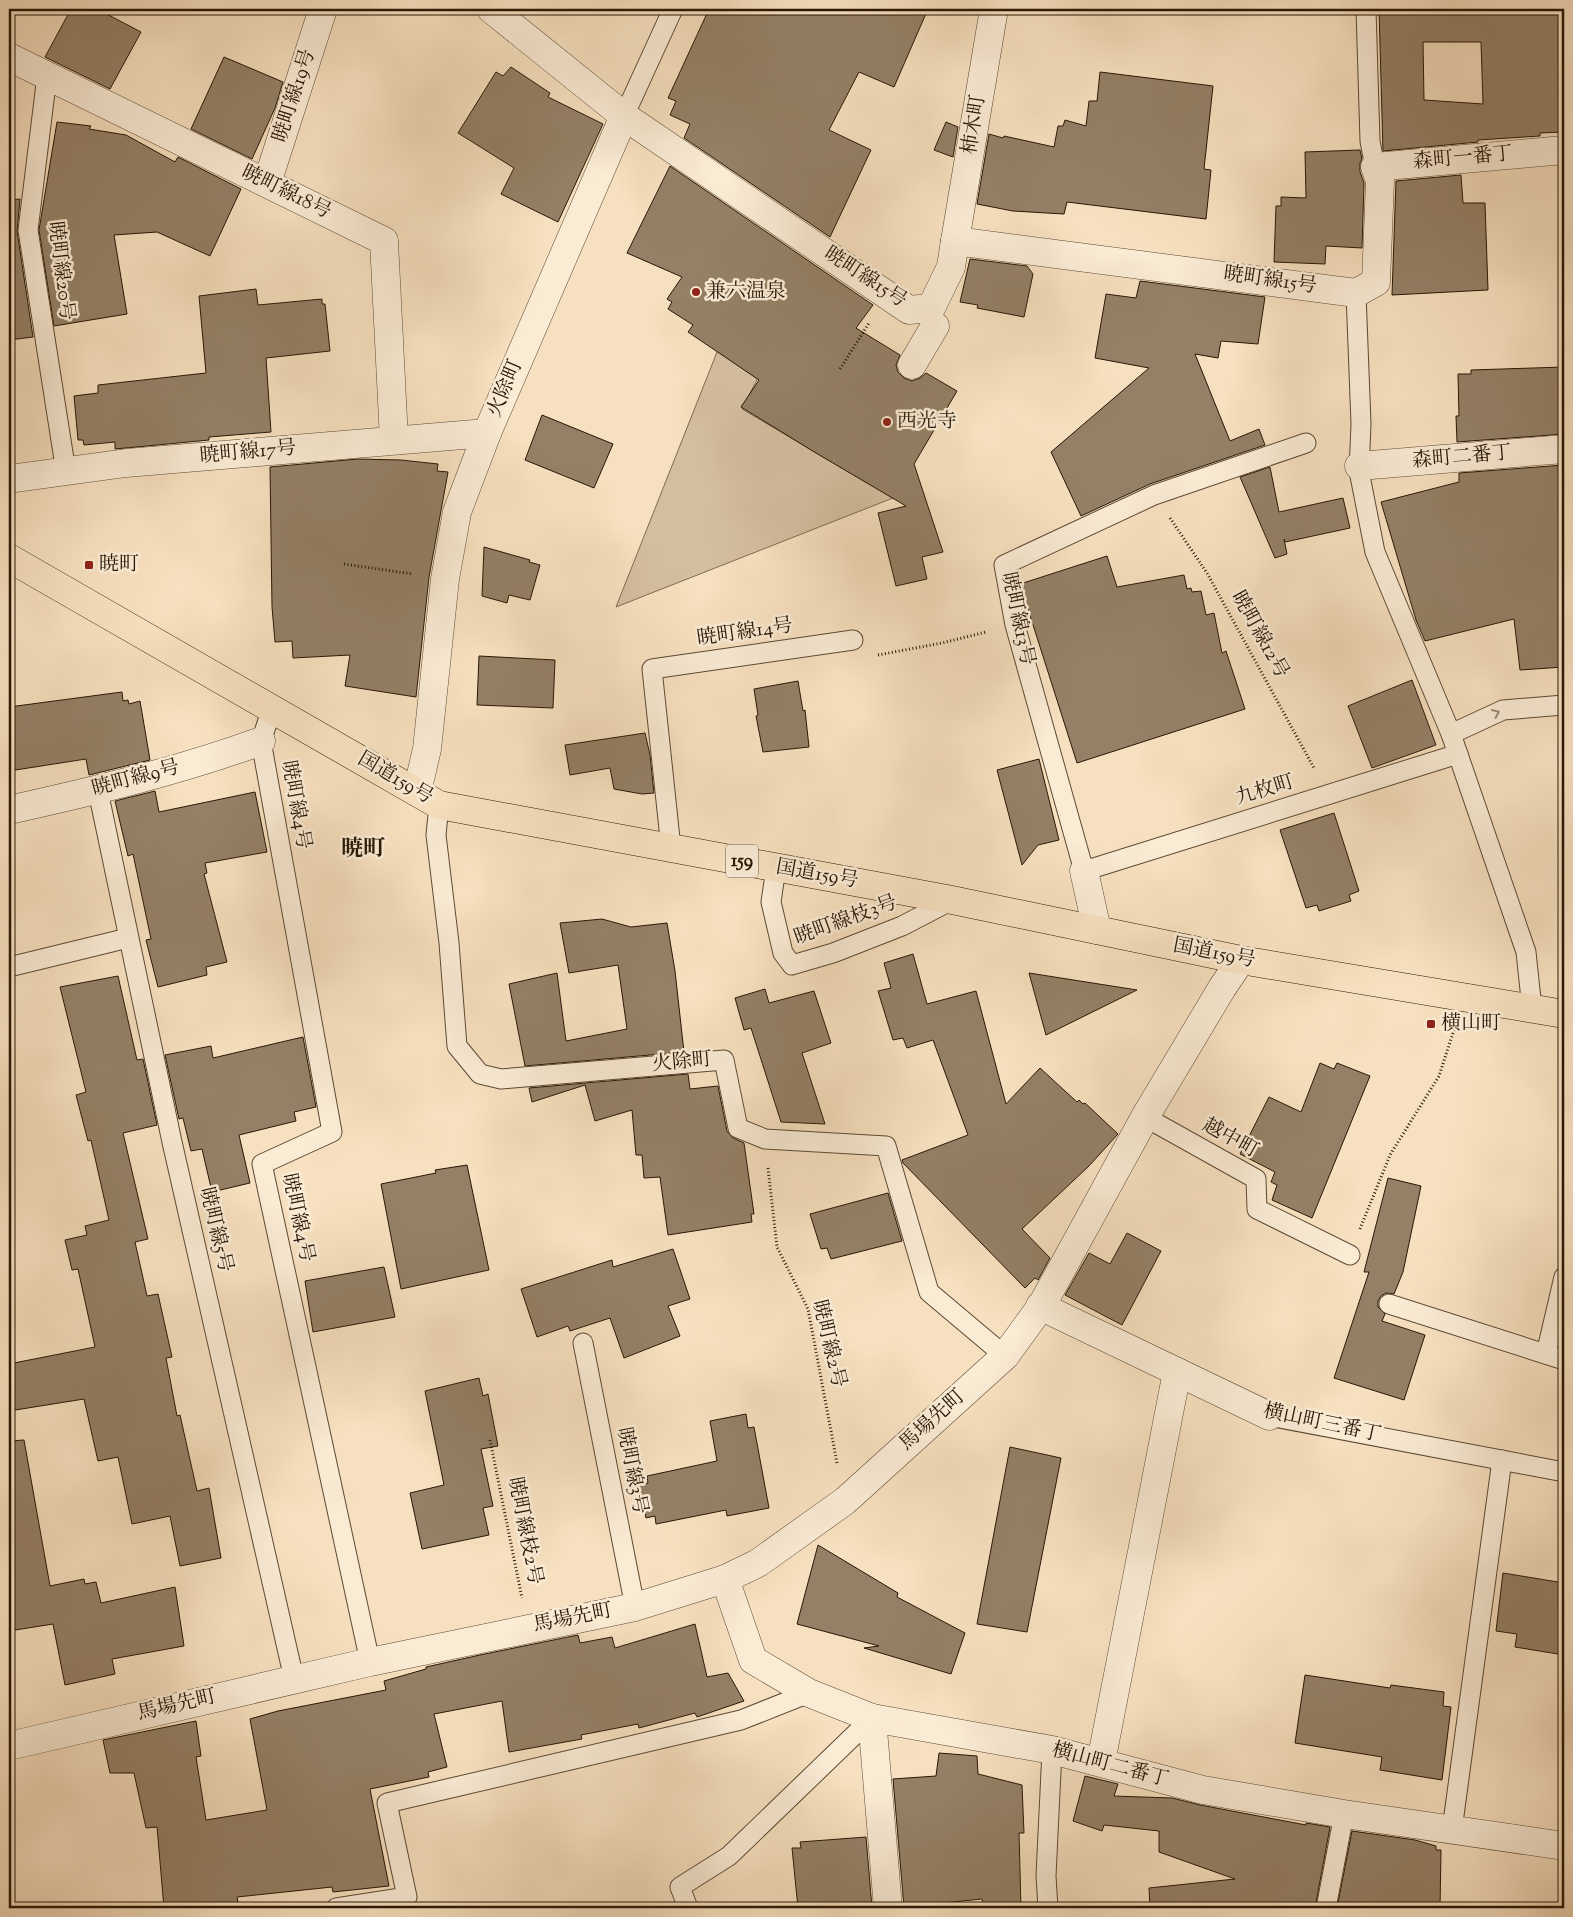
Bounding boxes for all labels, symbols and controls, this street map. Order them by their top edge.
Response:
street label: 暁町線19号 [266,46,324,146]
street label: 柿木町 [956,93,994,157]
street label: 森町一番丁 [1412,140,1514,178]
street label: 暁町線18号 [236,159,336,227]
street label: 暁町線20号 [40,220,80,322]
street label: 暁町線15号 [818,240,912,316]
street label: 暁町線15号 [1222,260,1318,302]
place label: 兼六温泉 [706,278,786,307]
marker: 兼六温泉 [690,286,702,298]
street label: 火除町 [481,356,531,422]
place label: 西光寺 [897,408,957,437]
marker: 西光寺 [881,416,893,428]
street label: 暁町線17号 [199,434,297,472]
street label: 森町二番丁 [1411,439,1513,477]
place label: 暁町 [99,551,139,580]
marker: 暁町 [83,559,95,571]
street label: 暁町線13号 [993,570,1041,668]
street label: 暁町線12号 [1223,586,1295,684]
street label: 暁町線14号 [695,612,795,654]
one-way arrow [1491,709,1500,720]
street label: 国道159号 [352,746,438,812]
street label: 暁町線9号 [89,753,183,805]
street label: 暁町線4号 [273,758,317,852]
street label: 九枚町 [1232,768,1298,814]
district label: 暁町 [341,834,385,866]
road number: 159 [726,844,758,878]
street label: 国道159号 [773,853,861,897]
street label: 暁町線枝3号 [790,889,902,953]
street label: 国道159号 [1170,932,1258,976]
place label: 横山町 [1441,1010,1501,1039]
marker: 横山町 [1425,1018,1437,1030]
street label: 火除町 [651,1046,713,1080]
street label: 越中町 [1197,1112,1263,1166]
street label: 暁町線4号 [273,1171,321,1265]
street label: 暁町線5号 [191,1184,239,1276]
street label: 暁町線2号 [804,1297,852,1391]
street label: 馬場先町 [894,1383,972,1459]
street label: 横山町三番丁 [1260,1397,1384,1451]
street label: 暁町線3号 [608,1425,654,1517]
street label: 暁町線枝2号 [499,1475,549,1587]
street label: 馬場先町 [531,1597,615,1641]
street label: 馬場先町 [135,1683,219,1729]
street label: 横山町二番丁 [1048,1736,1172,1796]

